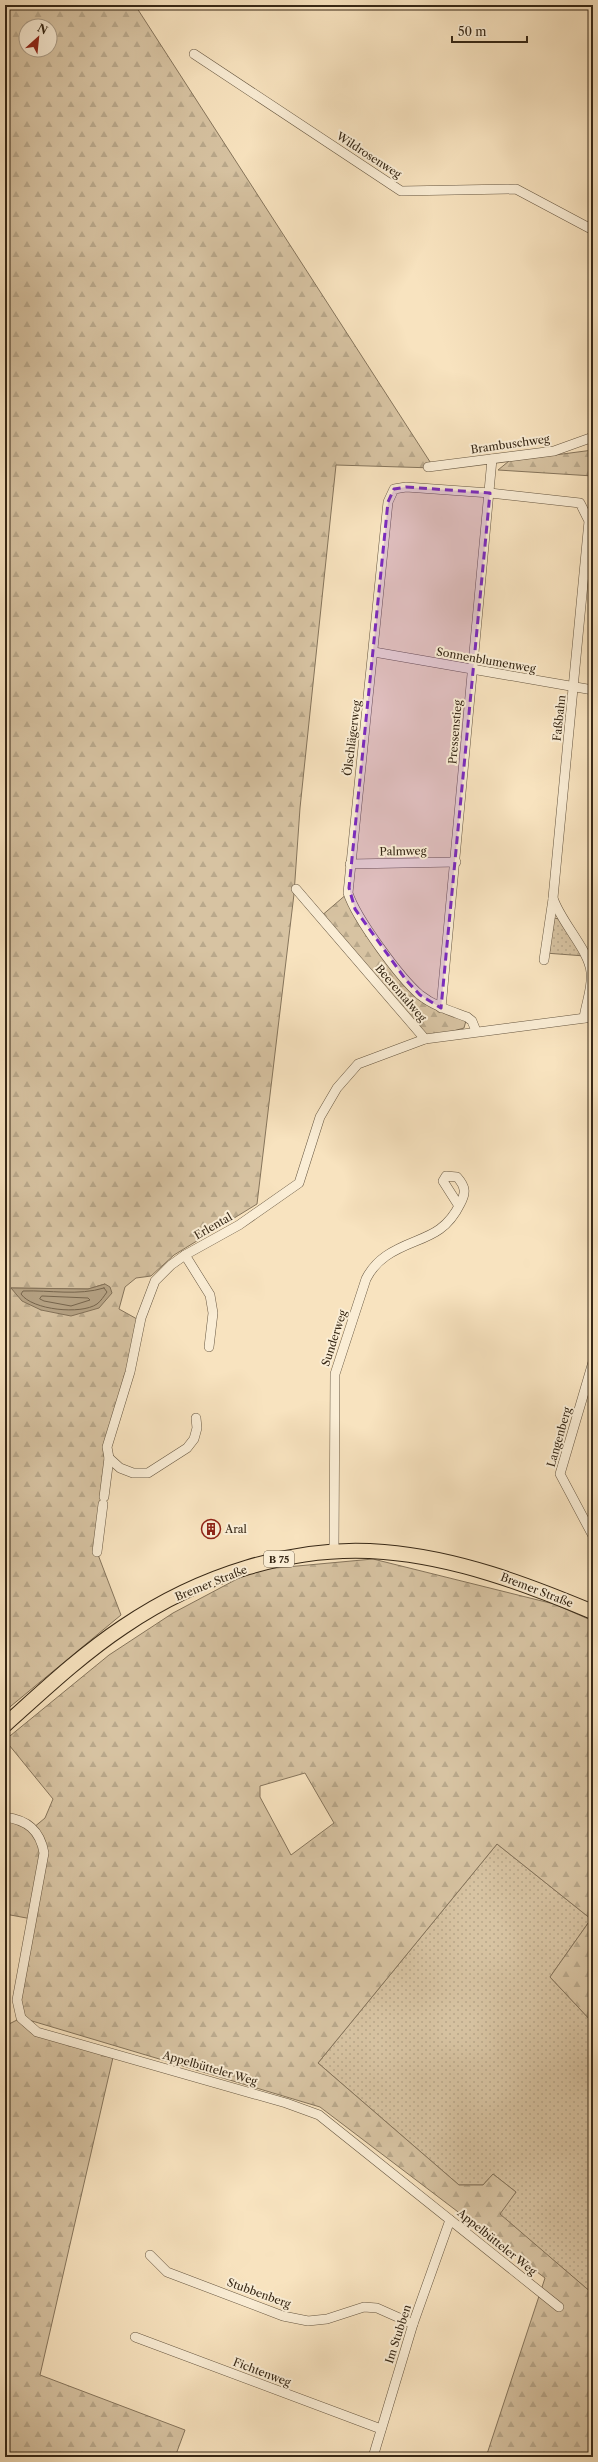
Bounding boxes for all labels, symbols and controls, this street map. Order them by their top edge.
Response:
north arrow [18,18,58,58]
scale bar [452,18,527,44]
text: N [35,21,50,38]
text: 50 m [458,24,487,39]
street label: Wildrosenweg [333,128,404,181]
street label: Brambuschweg [470,431,551,456]
street label: Sonnenblumenweg [435,644,537,676]
street label: Faßbahn [550,694,568,742]
street label: Ölschlägerweg [339,699,364,777]
street label: Pressenstieg [445,699,465,765]
street label: Palmweg [379,844,427,858]
street label: Beerentalweg [372,962,430,1025]
street label: Erlental [192,1209,235,1242]
street label: Sunderweg [318,1308,350,1368]
street label: Langenberg [544,1405,574,1469]
building icon: Aral [200,1518,222,1540]
place label: Aral [224,1522,248,1536]
road number: B 75 [264,1551,294,1567]
street label: Bremer Straße [173,1562,249,1604]
street label: Bremer Straße [499,1570,575,1610]
street label: Appelbütteler Weg [160,2048,259,2088]
street label: Appelbütteler Weg [454,2205,540,2278]
street label: Stubbenberg [225,2275,293,2311]
street label: Im Stubben [382,2303,414,2365]
street label: Fichtenweg [231,2355,293,2389]

